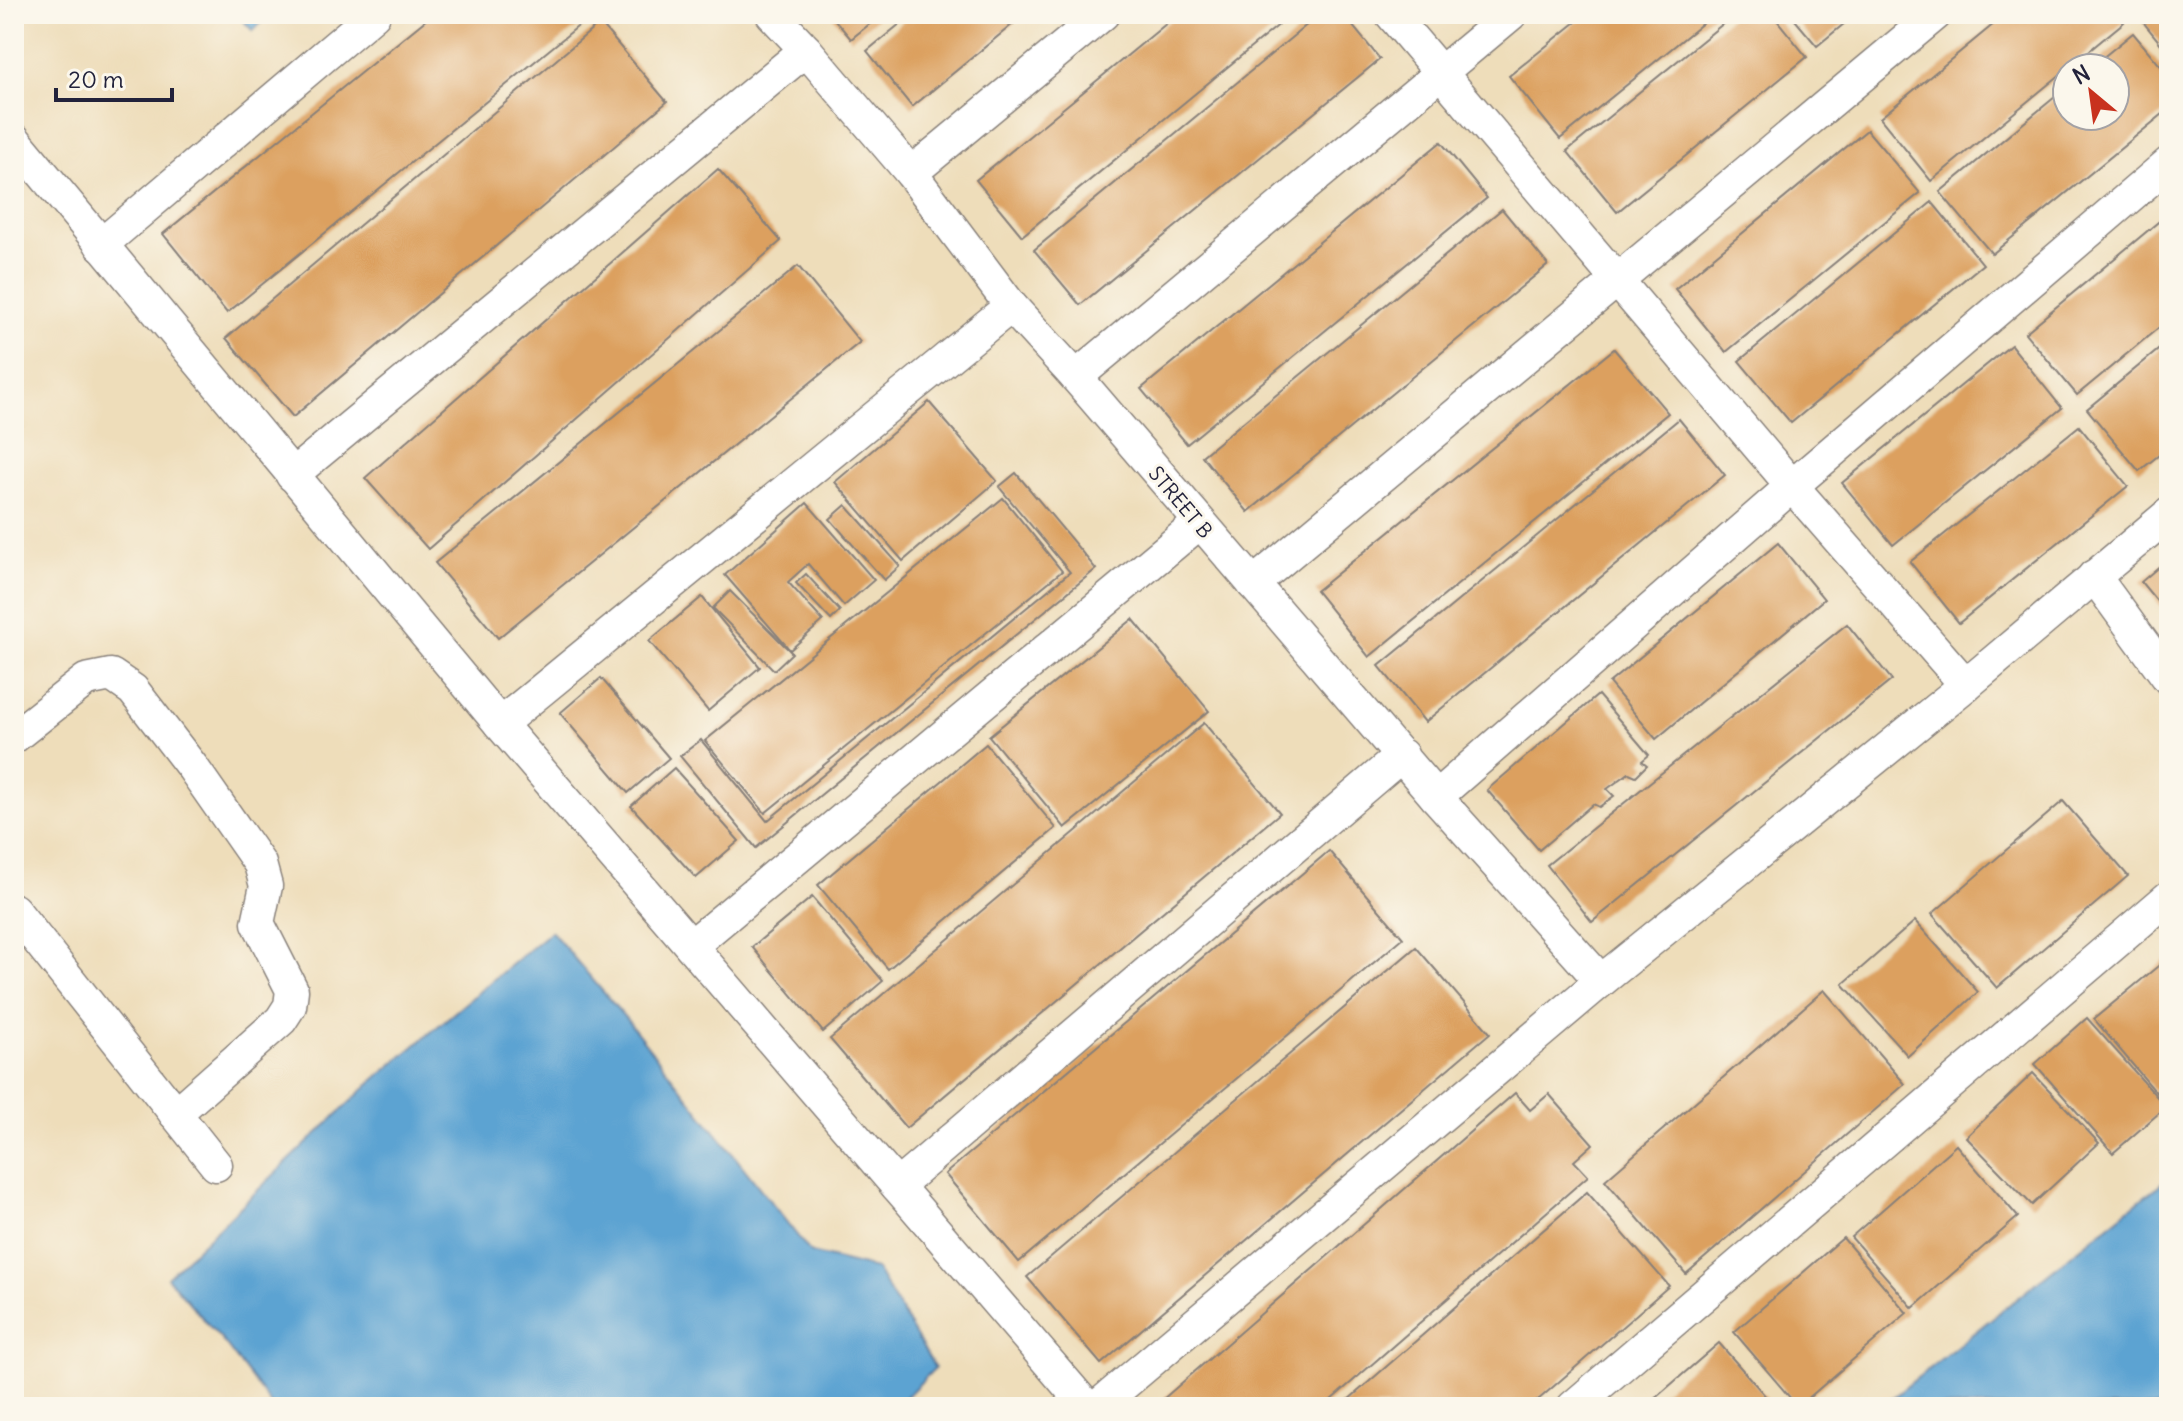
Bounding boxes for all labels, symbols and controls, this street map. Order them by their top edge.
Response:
scale bar [56,52,172,102]
north arrow [2051,52,2131,132]
text: N [2068,59,2095,90]
text: 20 m [68,64,124,94]
street label: STREET B [1144,461,1218,543]

